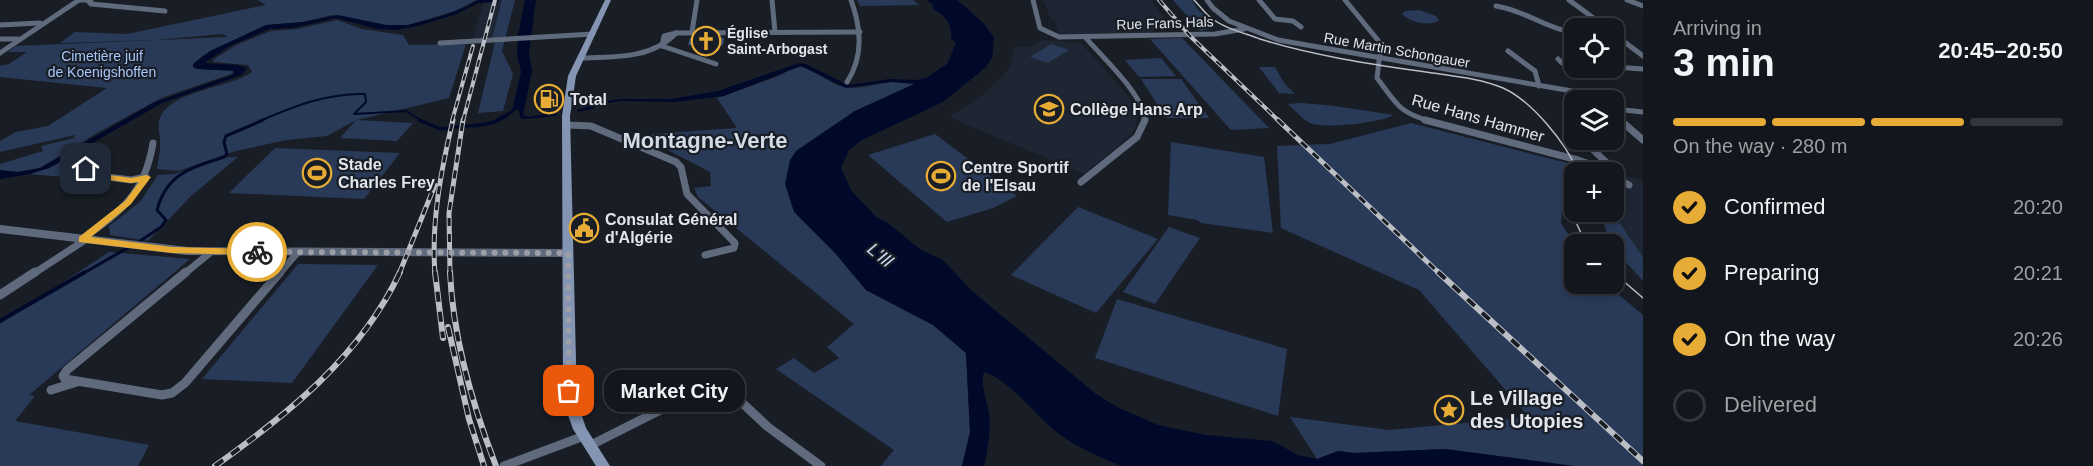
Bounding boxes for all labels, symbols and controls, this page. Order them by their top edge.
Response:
street label: Rue Frans Hals [1116,13,1214,33]
text: Arriving in [1673,17,1762,39]
map controls [1564,18,1624,294]
button: locate [1564,18,1624,78]
church icon: Église Saint-Arbogast [690,25,722,57]
place label: Église Saint-Arbogast [727,25,828,57]
street label: Rue Martin Schongauer [1323,29,1472,71]
text: 20:45–20:50 [1938,38,2063,63]
text: 3 min [1673,41,1775,84]
park label: Cimetière juif de Koenigshoffen [48,48,156,80]
fuel station icon: Total [533,83,565,115]
button: layers [1564,90,1624,150]
place label: Total [570,91,607,108]
street label: Rue Hans Hammer [1410,91,1547,145]
school or university icon: Collège Hans Arp [1033,93,1065,125]
place label: Collège Hans Arp [1070,101,1203,118]
district label: Montagne-Verte [622,128,788,153]
text: On the way · 280 m [1673,135,1848,157]
pin [60,143,111,194]
icon: home [69,152,102,185]
place label: Stade Charles Frey [338,156,435,191]
sports icon: Stade Charles Frey [301,157,333,189]
place label: Centre Sportif de l'Elsau [962,159,1069,194]
sports icon: Centre Sportif de l'Elsau [925,160,957,192]
button: + [1564,162,1624,222]
icon: check [1673,191,1706,224]
text: Confirmed [1724,194,1825,219]
text: 20:20 [2013,196,2063,218]
place label: Consulat Général d'Algérie [605,211,737,246]
public building icon: Consulat Général d'Algérie [568,212,600,244]
courier [227,222,287,282]
button: − [1564,234,1624,294]
icon: bike [241,236,274,269]
water label: L'Ill [863,239,897,272]
icon: check [1673,257,1706,290]
text: Preparing [1724,260,1819,285]
text: 20:21 [2013,262,2063,284]
icon: check [1673,323,1706,356]
text: On the way [1724,326,1835,351]
text: 20:26 [2013,328,2063,350]
pin [543,365,594,416]
callout: Market City [605,370,746,412]
icon: bag [552,374,585,407]
text: Market City [621,380,728,402]
place label: Le Village des Utopies [1470,387,1583,432]
text: Delivered [1724,392,1817,417]
place icon: Le Village des Utopies [1433,394,1465,426]

